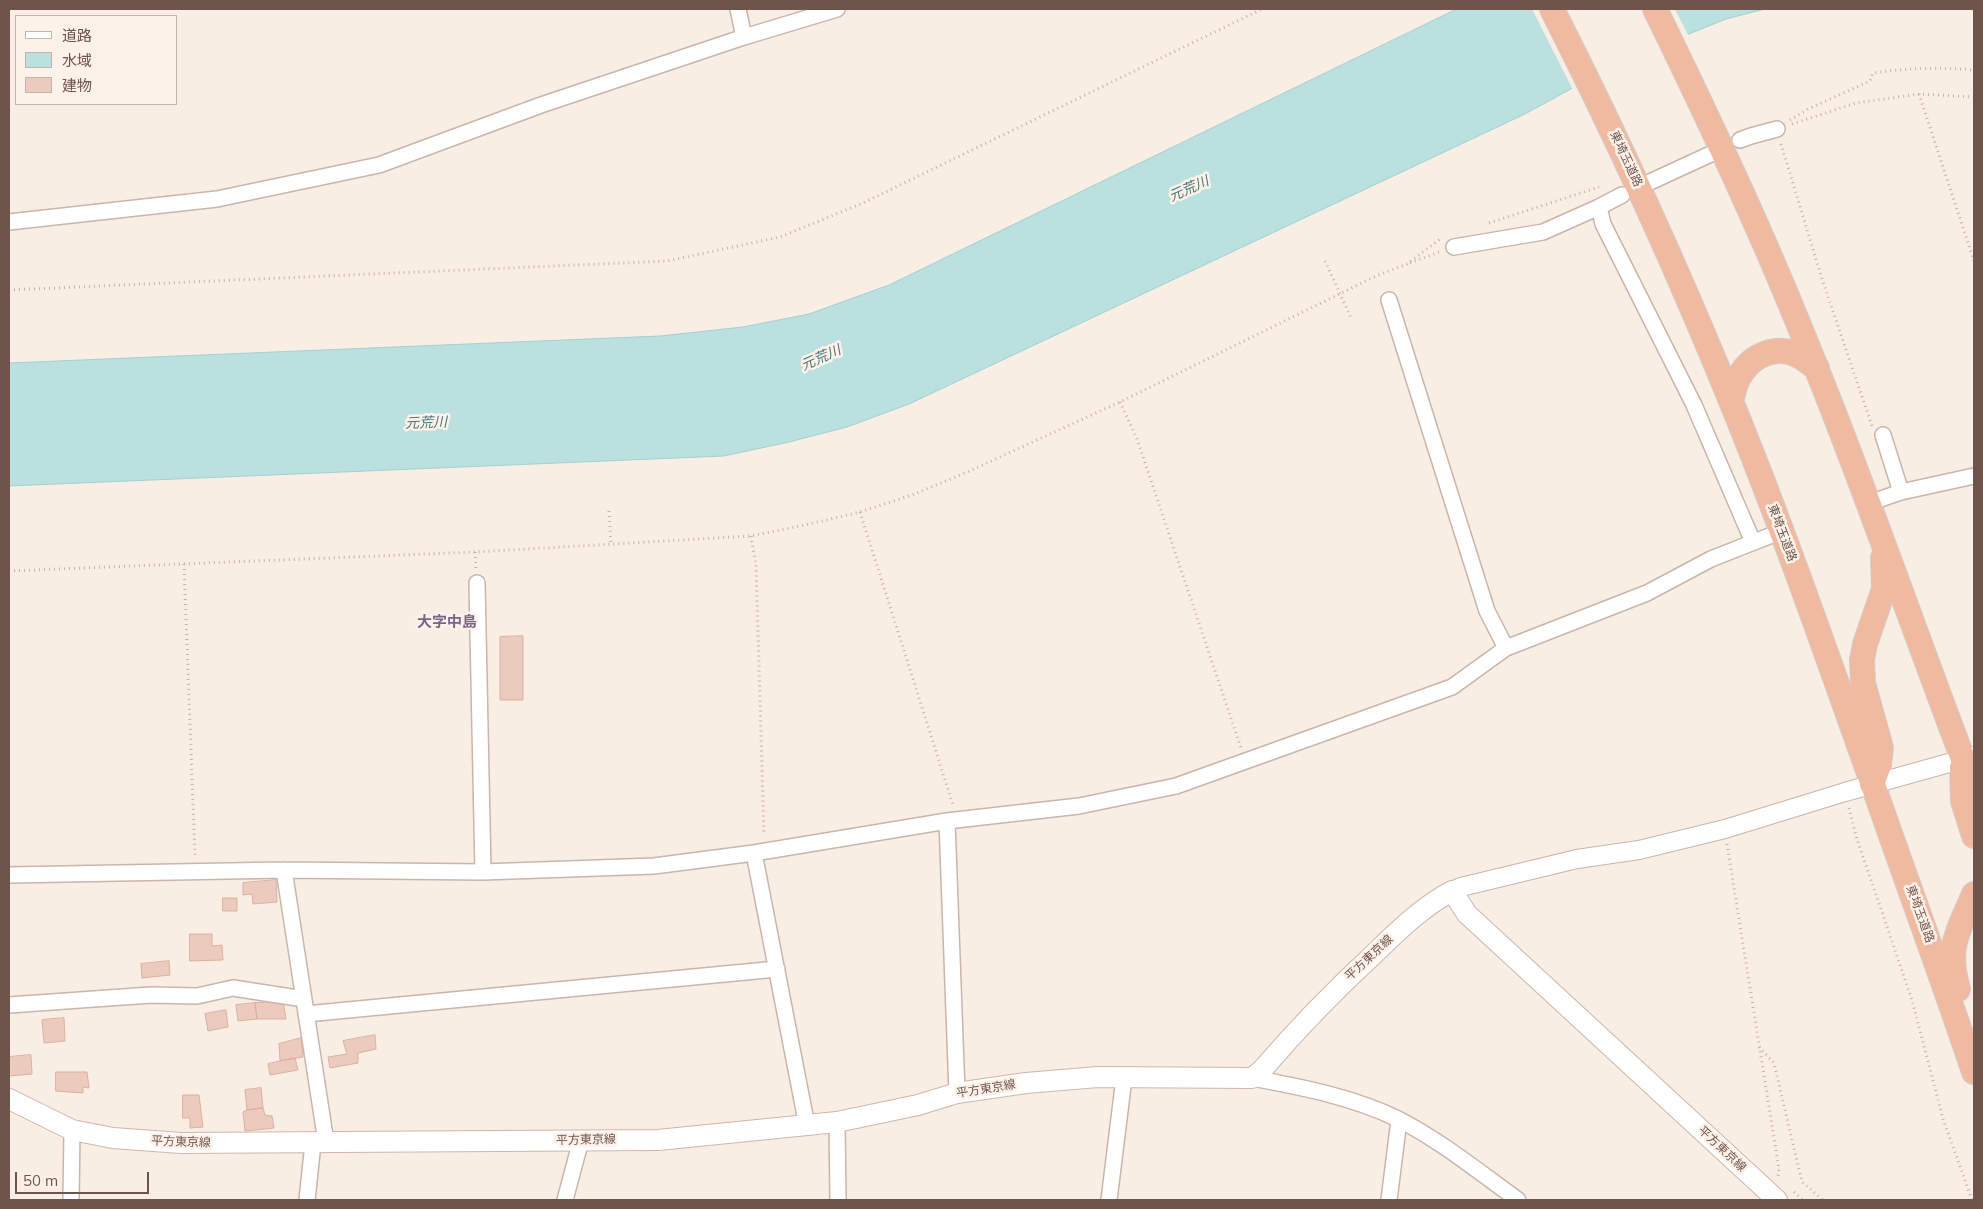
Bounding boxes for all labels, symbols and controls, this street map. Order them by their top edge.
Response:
legend [15,15,178,105]
text: 道路 [62,26,92,45]
text: 水域 [62,51,92,70]
text: 建物 [62,76,92,95]
street label: 東埼玉道路 [1607,129,1645,189]
water label: 元荒川 [1166,173,1212,205]
water label: 元荒川 [798,342,844,374]
water label: 元荒川 [405,414,447,432]
street label: 東埼玉道路 [1765,502,1799,564]
district label: 大字中島 [417,613,477,631]
street label: 東埼玉道路 [1903,883,1937,945]
street label: 平方東京線 [1342,932,1396,984]
street label: 平方東京線 [955,1077,1017,1101]
street label: 平方東京線 [1695,1123,1749,1175]
street label: 平方東京線 [556,1132,616,1148]
street label: 平方東京線 [151,1134,211,1150]
scale bar [18,1162,151,1194]
text: 50 m [23,1171,58,1190]

